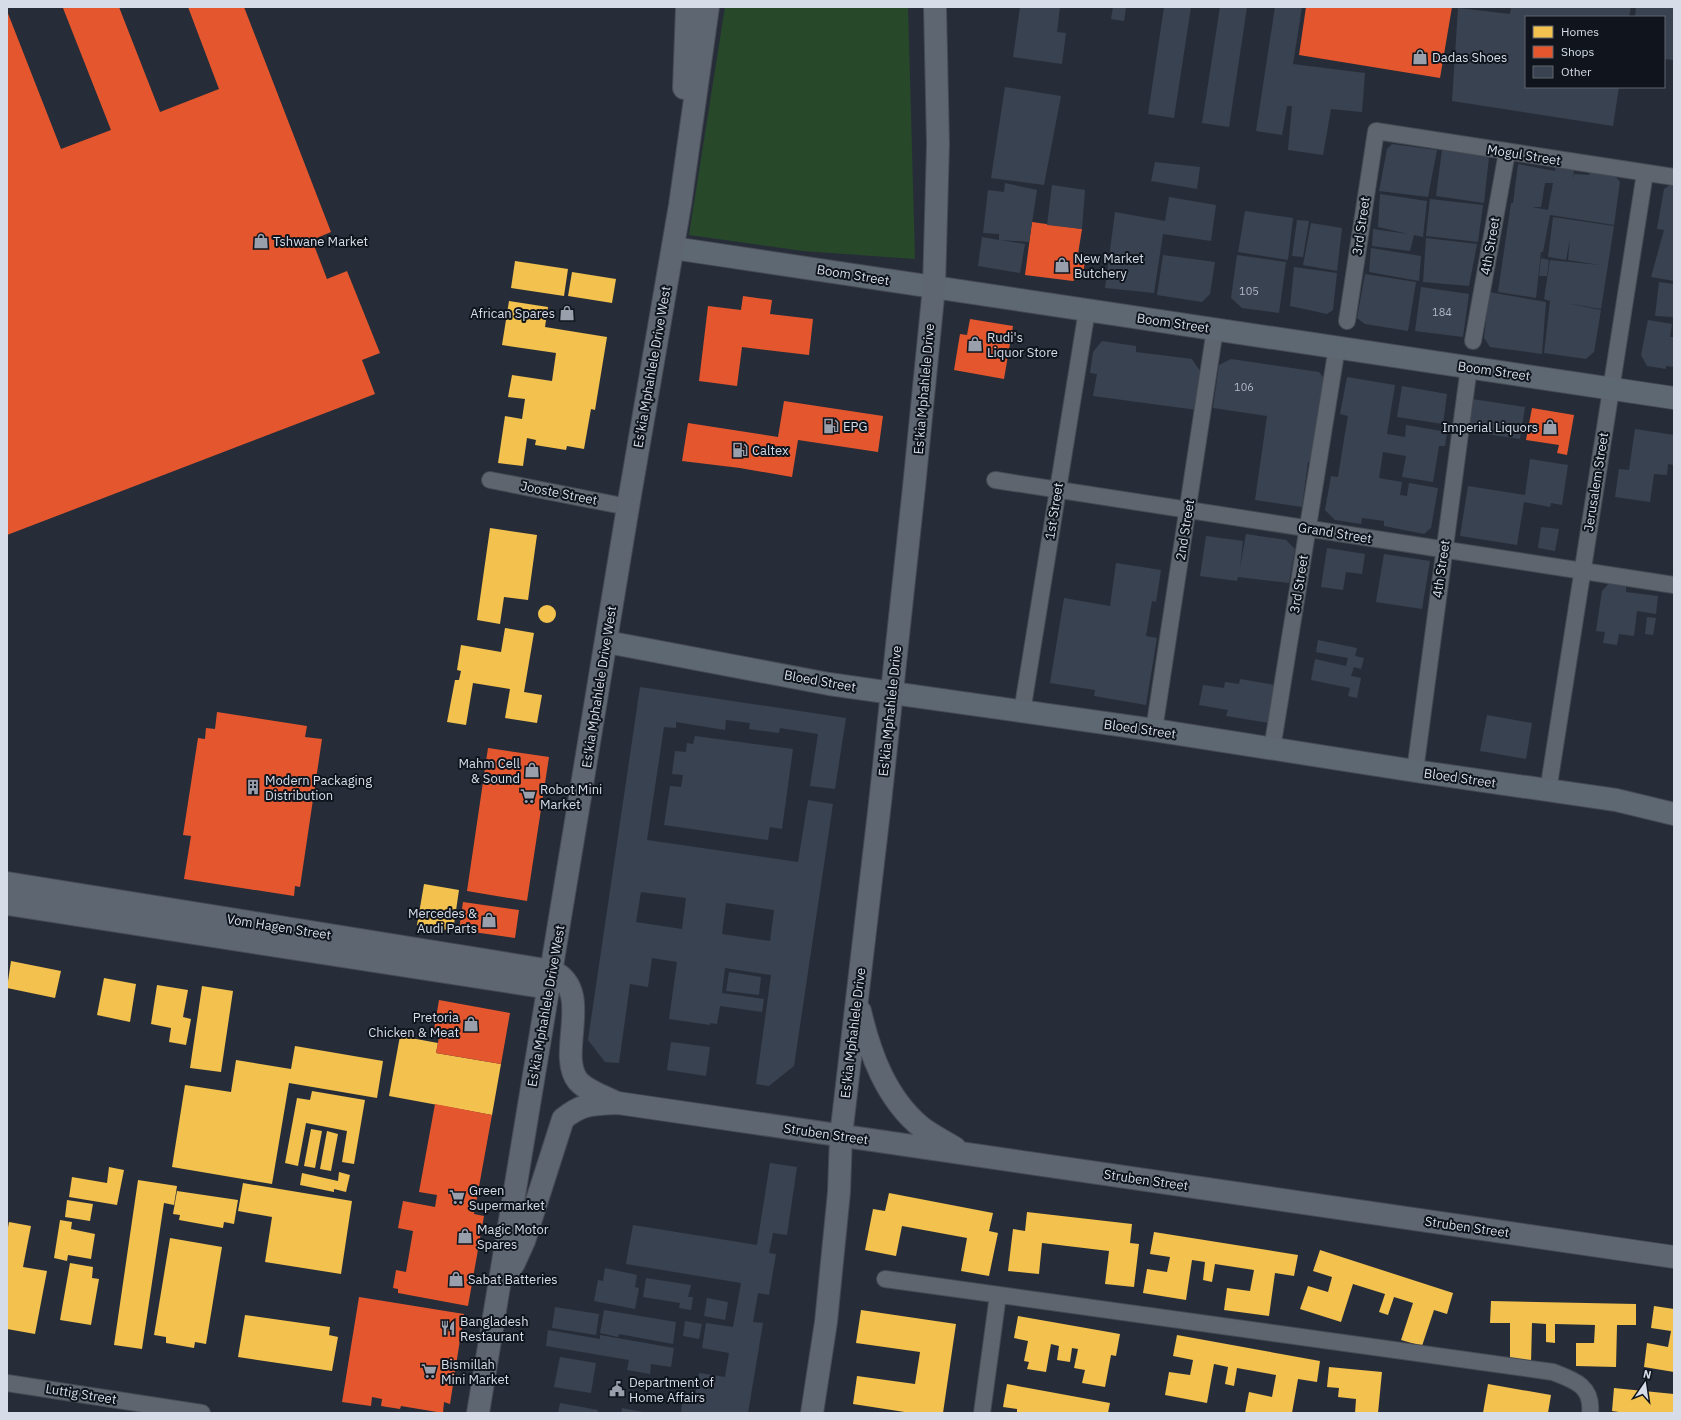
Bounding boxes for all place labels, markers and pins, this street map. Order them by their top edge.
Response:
shop icon: Dadas Shoes [1411,48,1429,66]
place label: Dadas Shoes [1432,49,1507,66]
shop icon: Tshwane Market [252,232,270,250]
place label: Tshwane Market [273,233,368,250]
place label: New Market Butchery [1074,250,1144,282]
shop icon: New Market Butchery [1053,256,1071,274]
shop icon: African Spares [558,304,576,322]
place label: African Spares [470,305,555,322]
place label: Rudi's Liquor Store [987,329,1058,361]
shop icon: Rudi's Liquor Store [966,335,984,353]
fuel station icon: EPG [822,417,840,435]
place label: EPG [843,418,868,435]
shop icon: Imperial Liquors [1541,418,1559,436]
place label: Imperial Liquors [1442,419,1538,436]
fuel station icon: Caltex [731,441,749,459]
place label: Caltex [752,442,789,459]
place label: Mahm Cell & Sound [458,755,520,787]
shop icon: Mahm Cell & Sound [523,761,541,779]
place label: Modern Packaging Distribution [265,772,372,804]
building icon: Modern Packaging Distribution [244,778,262,796]
place label: Robot Mini Market [540,781,602,813]
supermarket icon: Robot Mini Market [519,787,537,805]
place label: Mercedes & Audi Parts [408,905,477,937]
shop icon: Mercedes & Audi Parts [480,911,498,929]
place label: Pretoria Chicken & Meat [368,1009,459,1041]
shop icon: Pretoria Chicken & Meat [462,1015,480,1033]
place label: Green Supermarket [469,1182,545,1214]
supermarket icon: Green Supermarket [448,1188,466,1206]
place label: Magic Motor Spares [477,1221,549,1253]
shop icon: Magic Motor Spares [456,1227,474,1245]
shop icon: Sabat Batteries [447,1270,465,1288]
place label: Sabat Batteries [468,1271,558,1288]
place label: Bangladesh Restaurant [460,1313,529,1345]
restaurant icon: Bangladesh Restaurant [439,1319,457,1337]
place label: Bismillah Mini Market [441,1356,509,1388]
supermarket icon: Bismillah Mini Market [420,1362,438,1380]
place label: Department of Home Affairs [629,1374,714,1406]
public building icon: Department of Home Affairs [608,1380,626,1398]

